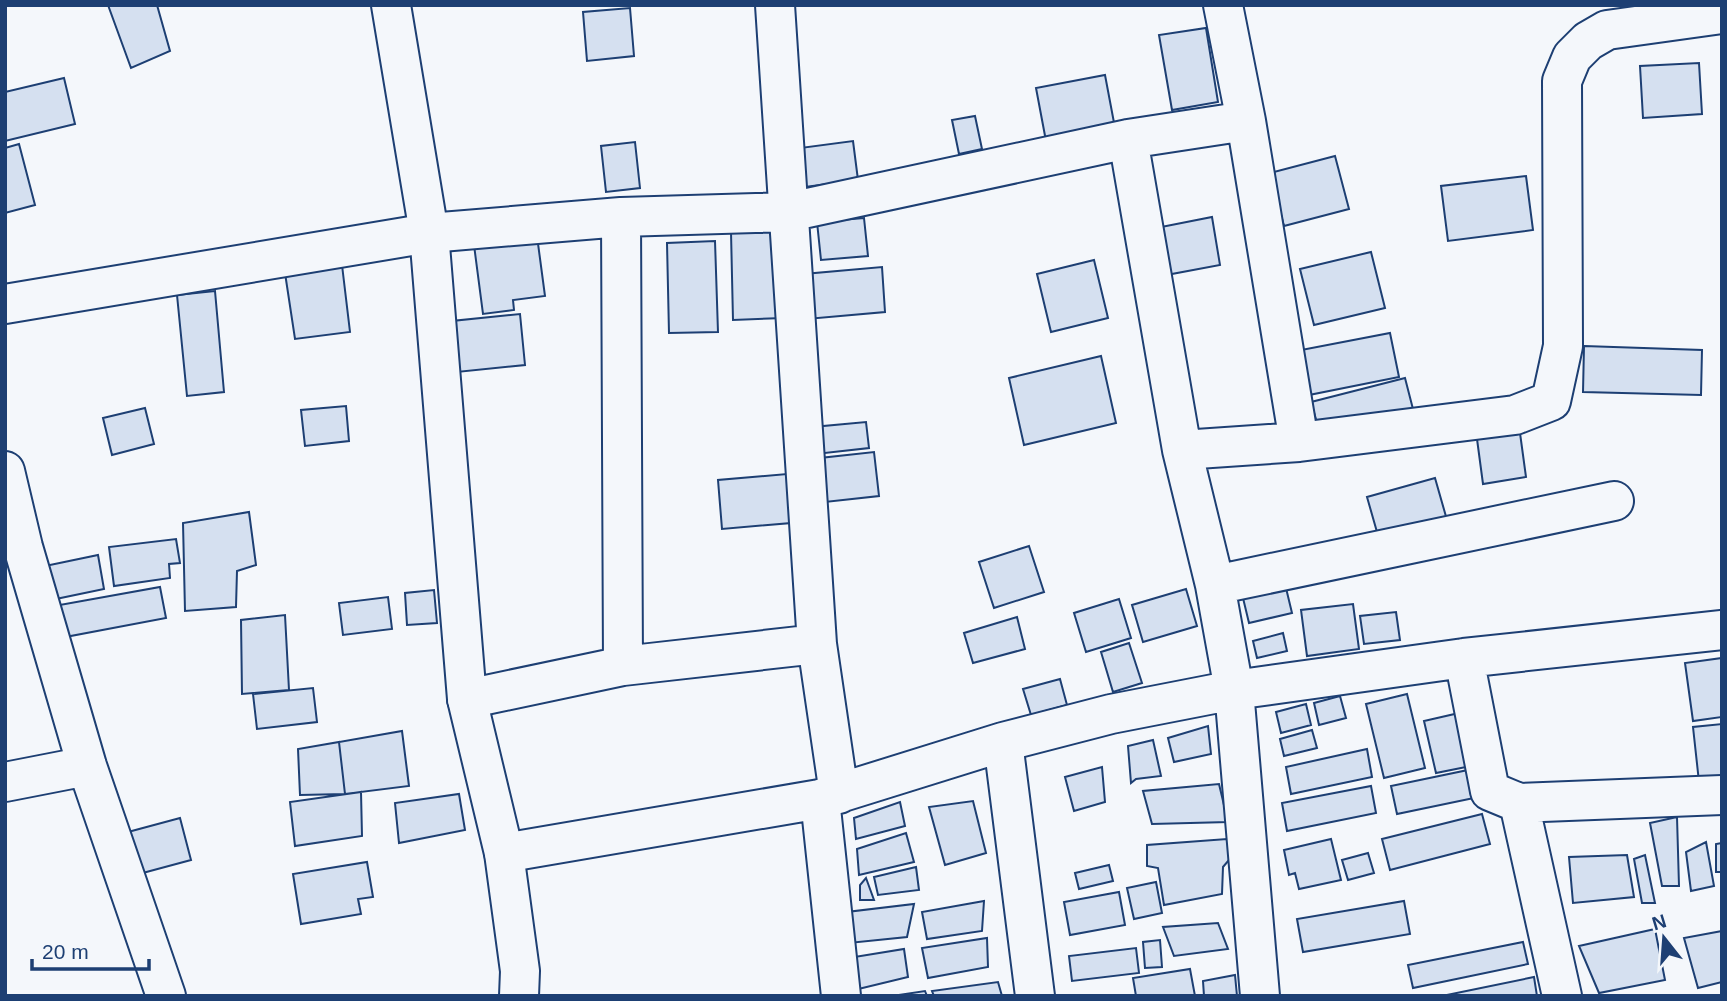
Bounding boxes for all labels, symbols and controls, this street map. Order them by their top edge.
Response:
north arrow [1629,903,1699,973]
text: N [1650,910,1669,934]
scale bar [32,928,149,972]
text: 20 m [42,940,89,963]

